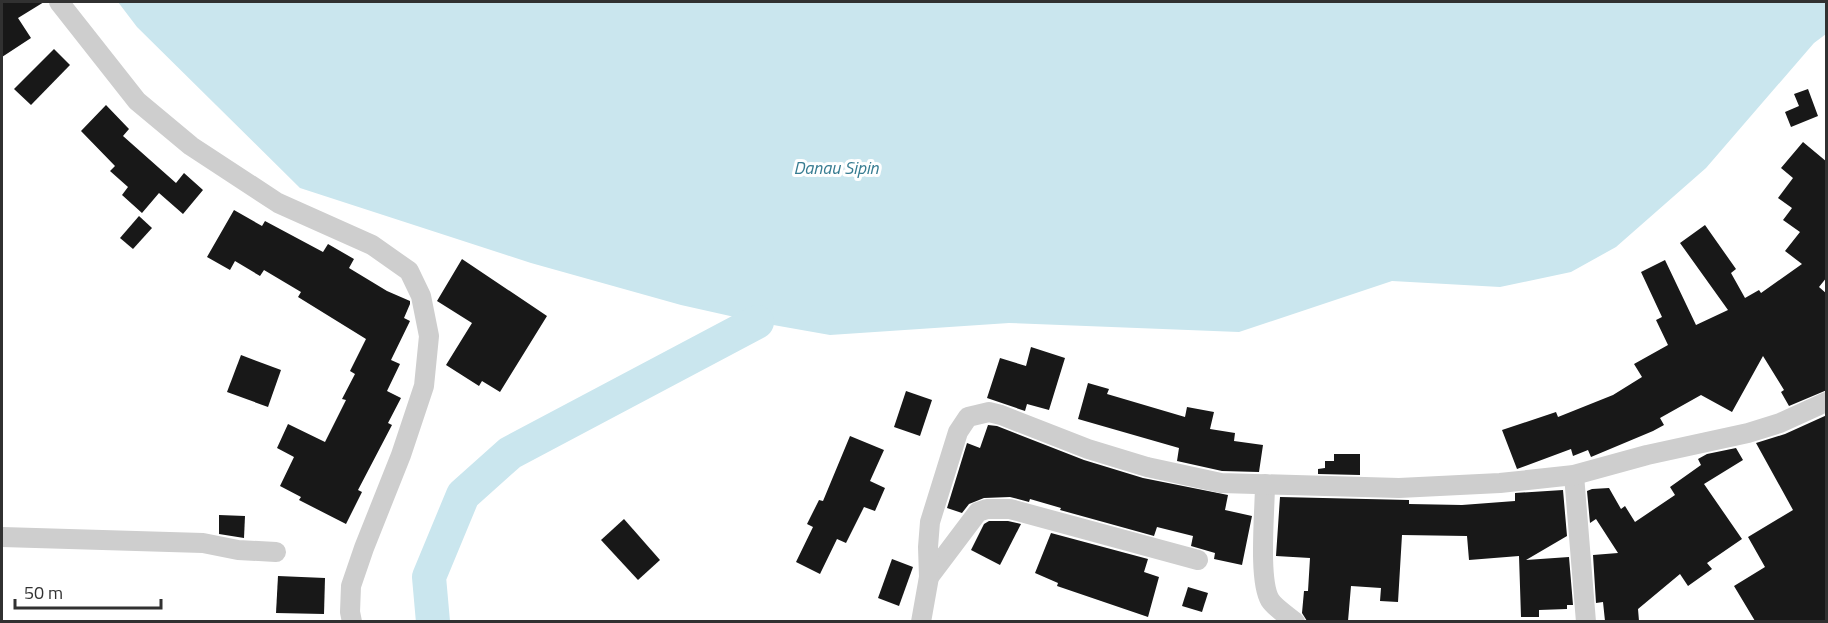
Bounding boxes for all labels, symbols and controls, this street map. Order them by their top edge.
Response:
water label: Danau Sipin [793,154,880,181]
scale bar [15,572,160,610]
text: 50 m [24,579,63,606]

